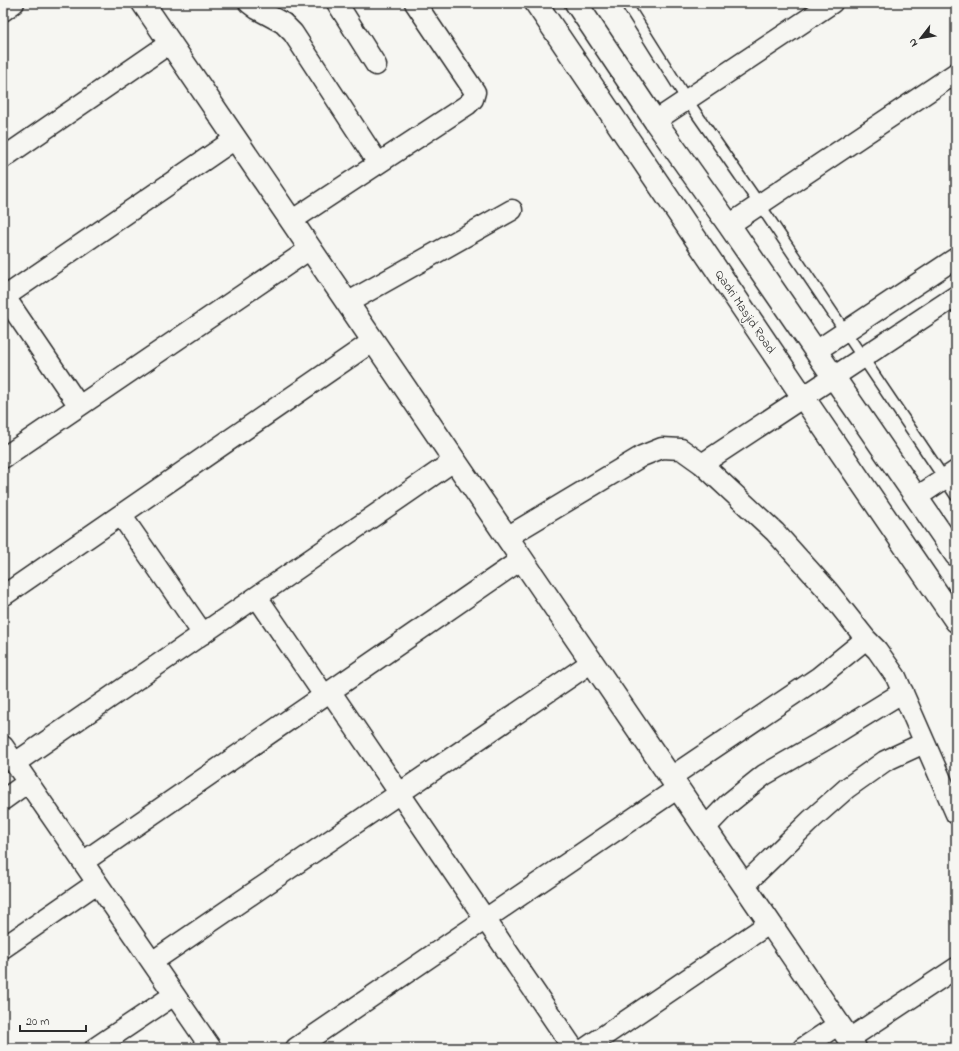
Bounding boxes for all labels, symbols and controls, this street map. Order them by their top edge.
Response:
north arrow [901,18,941,58]
text: N [905,35,922,50]
street label: Qadri Masjid Road [710,266,781,358]
scale bar [20,1007,86,1033]
text: 20 m [26,1013,49,1031]

